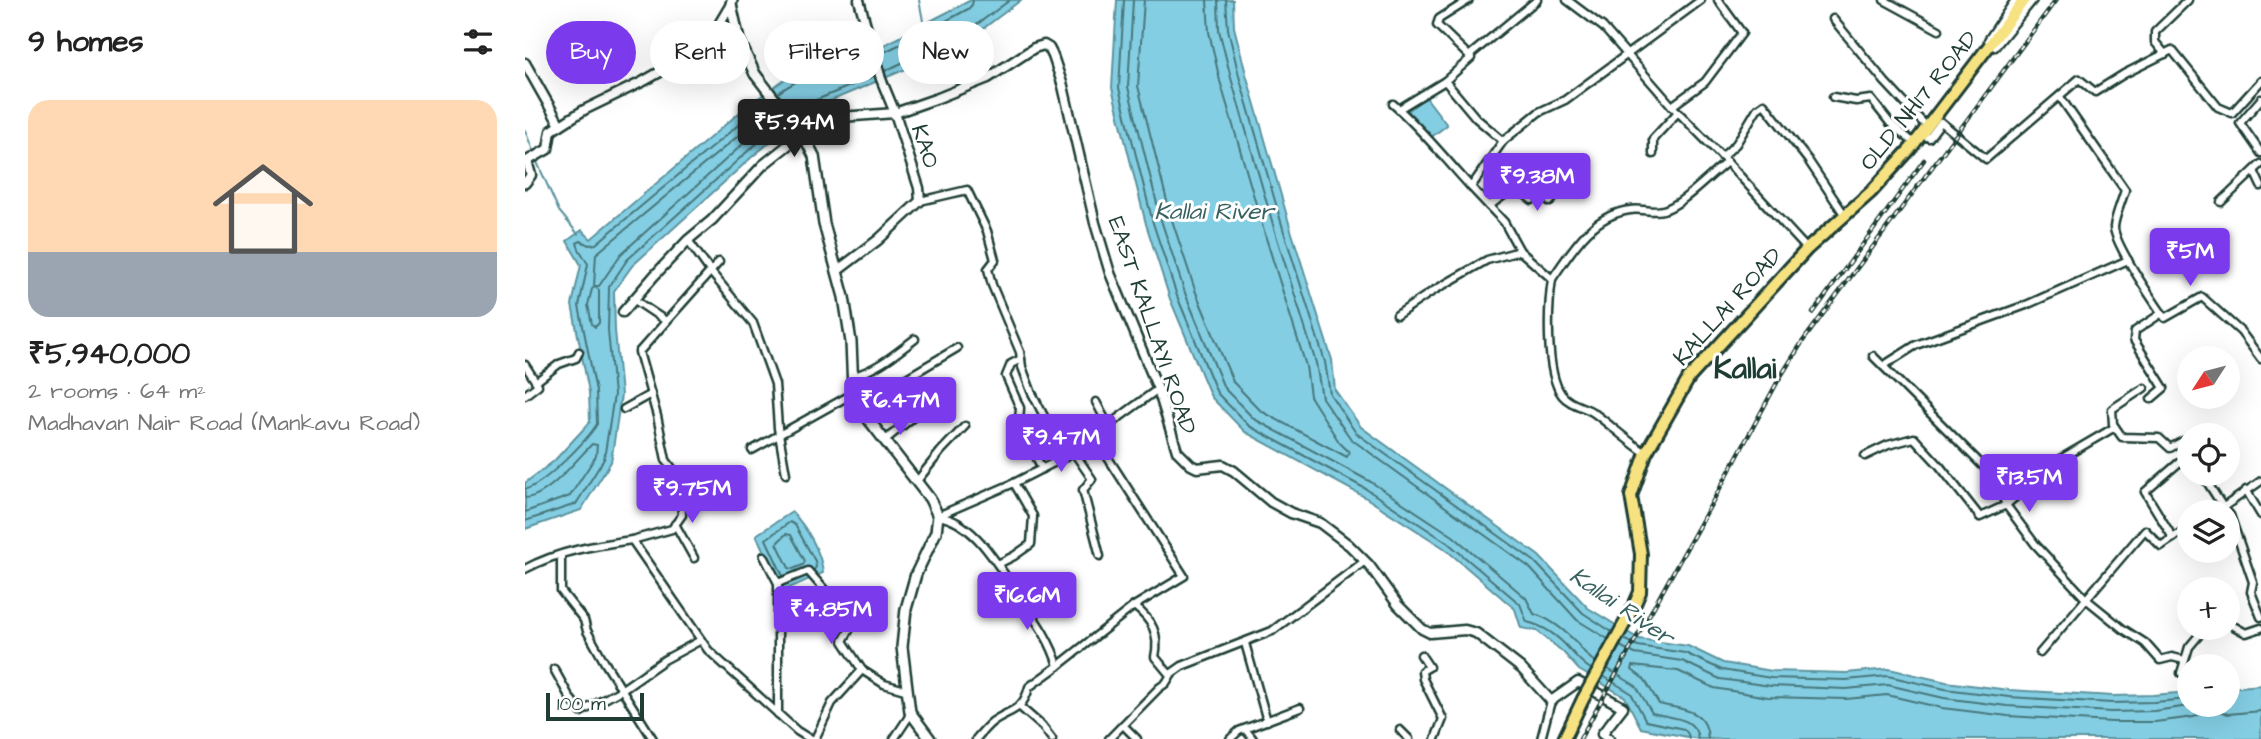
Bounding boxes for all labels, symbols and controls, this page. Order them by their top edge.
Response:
text: 9 homes [28,21,143,63]
chip: Buy [546,21,636,84]
chip: Rent [650,21,750,84]
chip: Filters [764,21,884,84]
chip: New [898,21,994,84]
icon: filters [459,23,497,61]
street label: OLD NH17 ROAD [1852,24,1985,177]
pin: ₹5.94M [737,100,851,159]
text: ₹5.94M [754,106,834,138]
street label: KAO [903,120,947,172]
icon: home [200,146,326,272]
pin: ₹9.38M [1480,154,1594,213]
text: ₹9.38M [1499,160,1575,192]
water label: Kallai River [1154,195,1276,229]
street label: EAST KALLAYI ROAD [1100,212,1204,439]
pin: ₹5M [2156,229,2224,288]
text: ₹5M [2166,235,2214,267]
street label: KALLAI ROAD [1666,240,1790,373]
text: ₹5,940,000 [28,333,190,375]
north arrow [2177,346,2240,410]
map controls [2177,346,2240,717]
district label: Kallai [1714,348,1777,390]
text: 2 rooms · 64 m² [28,375,206,407]
pin: ₹6.47M [843,378,957,437]
text: ₹6.47M [860,384,940,416]
text: Madhavan Nair Road (Mankavu Road) [28,407,420,439]
pin: ₹9.47M [1004,414,1118,474]
text: ₹9.47M [1022,421,1100,453]
button: locate [2177,423,2240,486]
pin: ₹13.5M [1972,454,2086,514]
text: ₹13.5M [1996,461,2062,493]
pin: ₹9.75M [635,466,749,525]
text: ₹9.75M [653,472,731,504]
button: layers [2177,500,2240,563]
water label: Kallai River [1563,559,1683,656]
pin: ₹16.6M [970,572,1084,632]
button: + [2177,577,2240,640]
text: ₹16.6M [993,579,1061,611]
pin: ₹4.85M [774,586,888,646]
text: ₹4.85M [790,593,872,625]
button: − [2177,654,2240,717]
scale bar [546,690,644,722]
text: 100 m [557,691,606,718]

